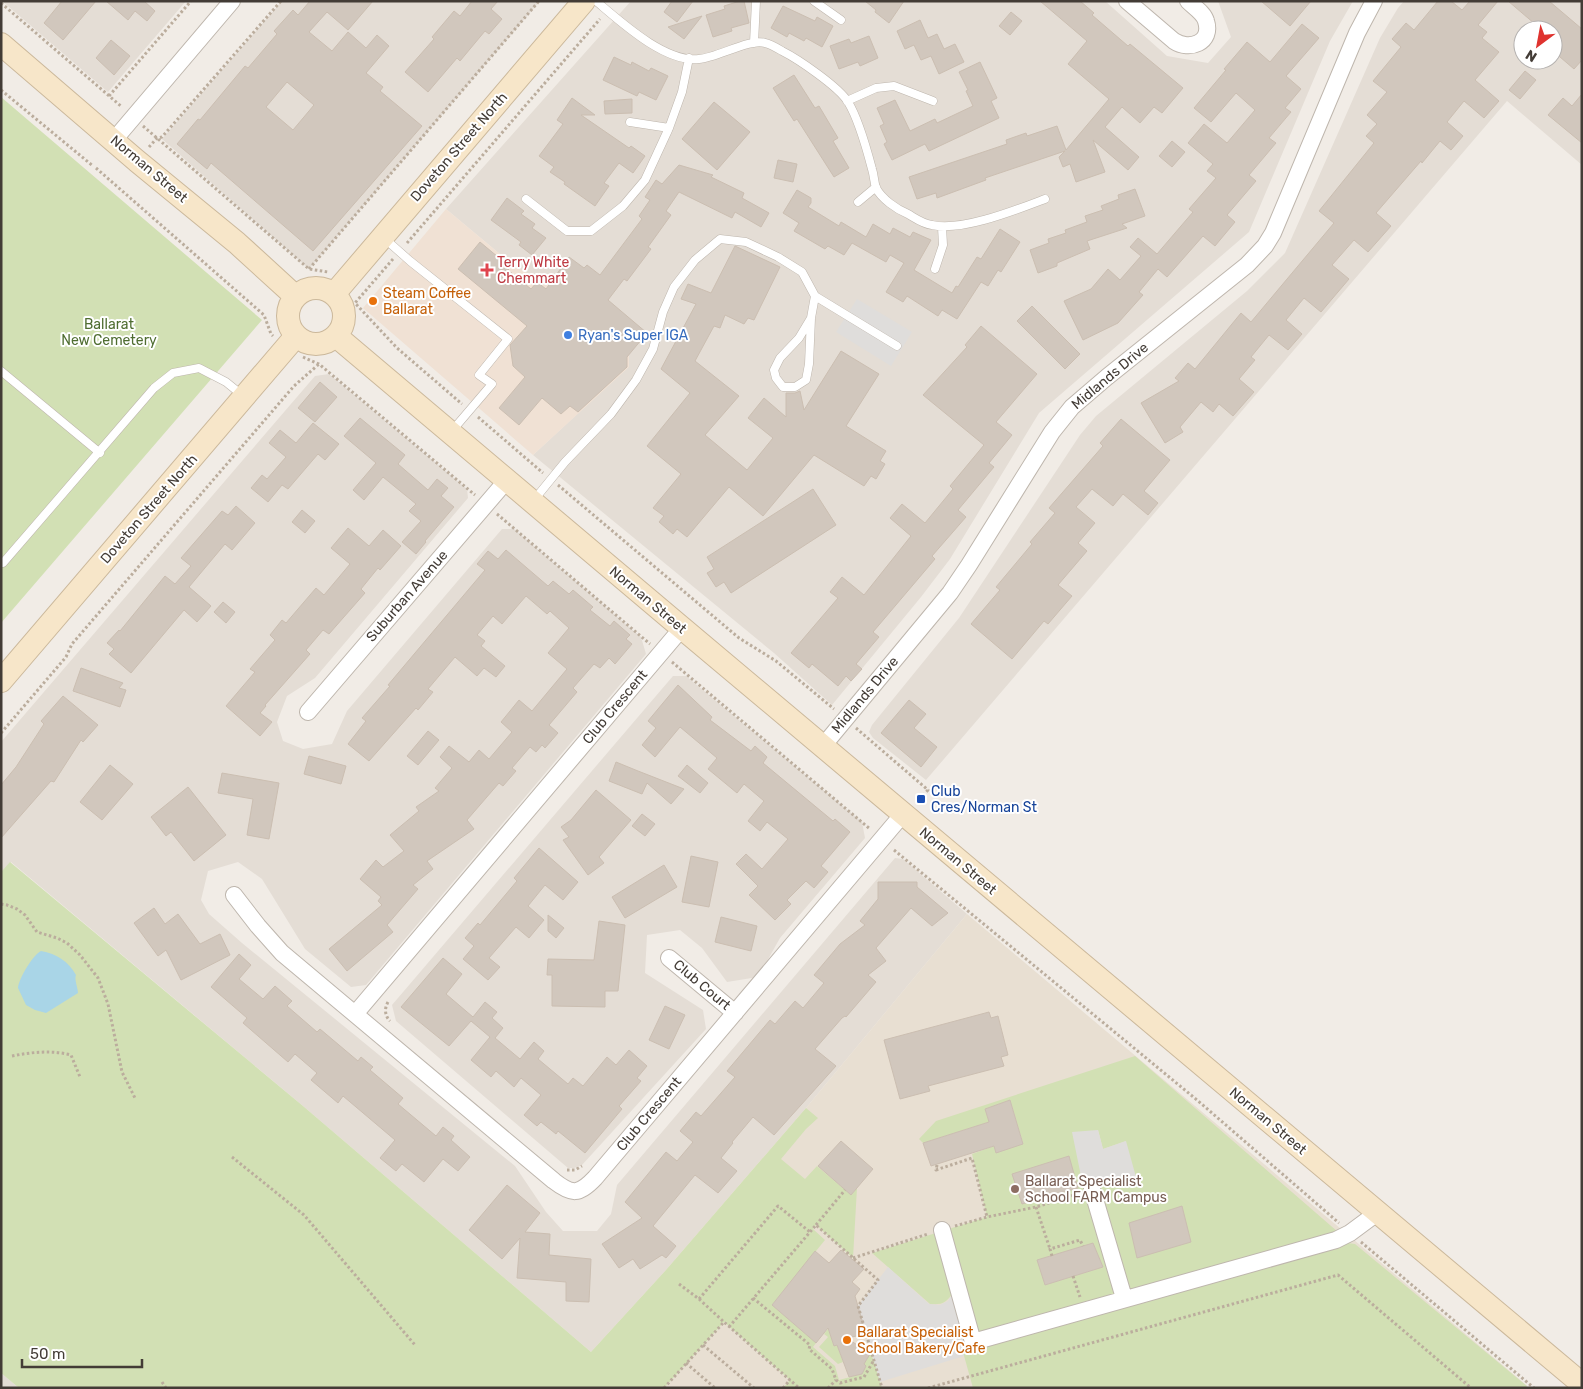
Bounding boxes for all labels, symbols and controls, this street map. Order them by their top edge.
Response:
north arrow [1513,20,1563,70]
text: N [1523,46,1540,65]
street label: Doveton Street North [407,89,511,205]
street label: Norman Street [107,132,191,207]
place label: Terry White Chemmart [497,254,569,287]
marker: Terry White Chemmart [481,264,493,276]
place label: Steam Coffee Ballarat [383,285,471,318]
marker: Steam Coffee Ballarat [367,295,379,307]
park label: Ballarat New Cemetery [61,316,157,349]
place label: Ryan's Super IGA [578,327,689,344]
marker: Ryan's Super IGA [562,329,574,341]
street label: Midlands Drive [1068,339,1152,413]
street label: Doveton Street North [97,451,201,567]
street label: Suburban Avenue [363,547,452,645]
street label: Norman Street [606,563,690,638]
street label: Midlands Drive [828,653,902,737]
street label: Club Crescent [579,666,651,748]
place label: Club Cres/Norman St [931,783,1038,816]
marker: Club Cres/Norman St [915,793,927,805]
street label: Norman Street [916,824,1000,899]
street label: Club Court [670,956,734,1014]
street label: Club Crescent [613,1073,685,1155]
street label: Norman Street [1226,1084,1310,1159]
place label: Ballarat Specialist School FARM Campus [1025,1173,1167,1206]
marker: Ballarat Specialist School FARM Campus [1009,1183,1021,1195]
place label: Ballarat Specialist School Bakery/Cafe [857,1324,986,1357]
marker: Ballarat Specialist School Bakery/Cafe [841,1334,853,1346]
scale bar [22,1336,142,1368]
text: 50 m [30,1345,65,1363]

